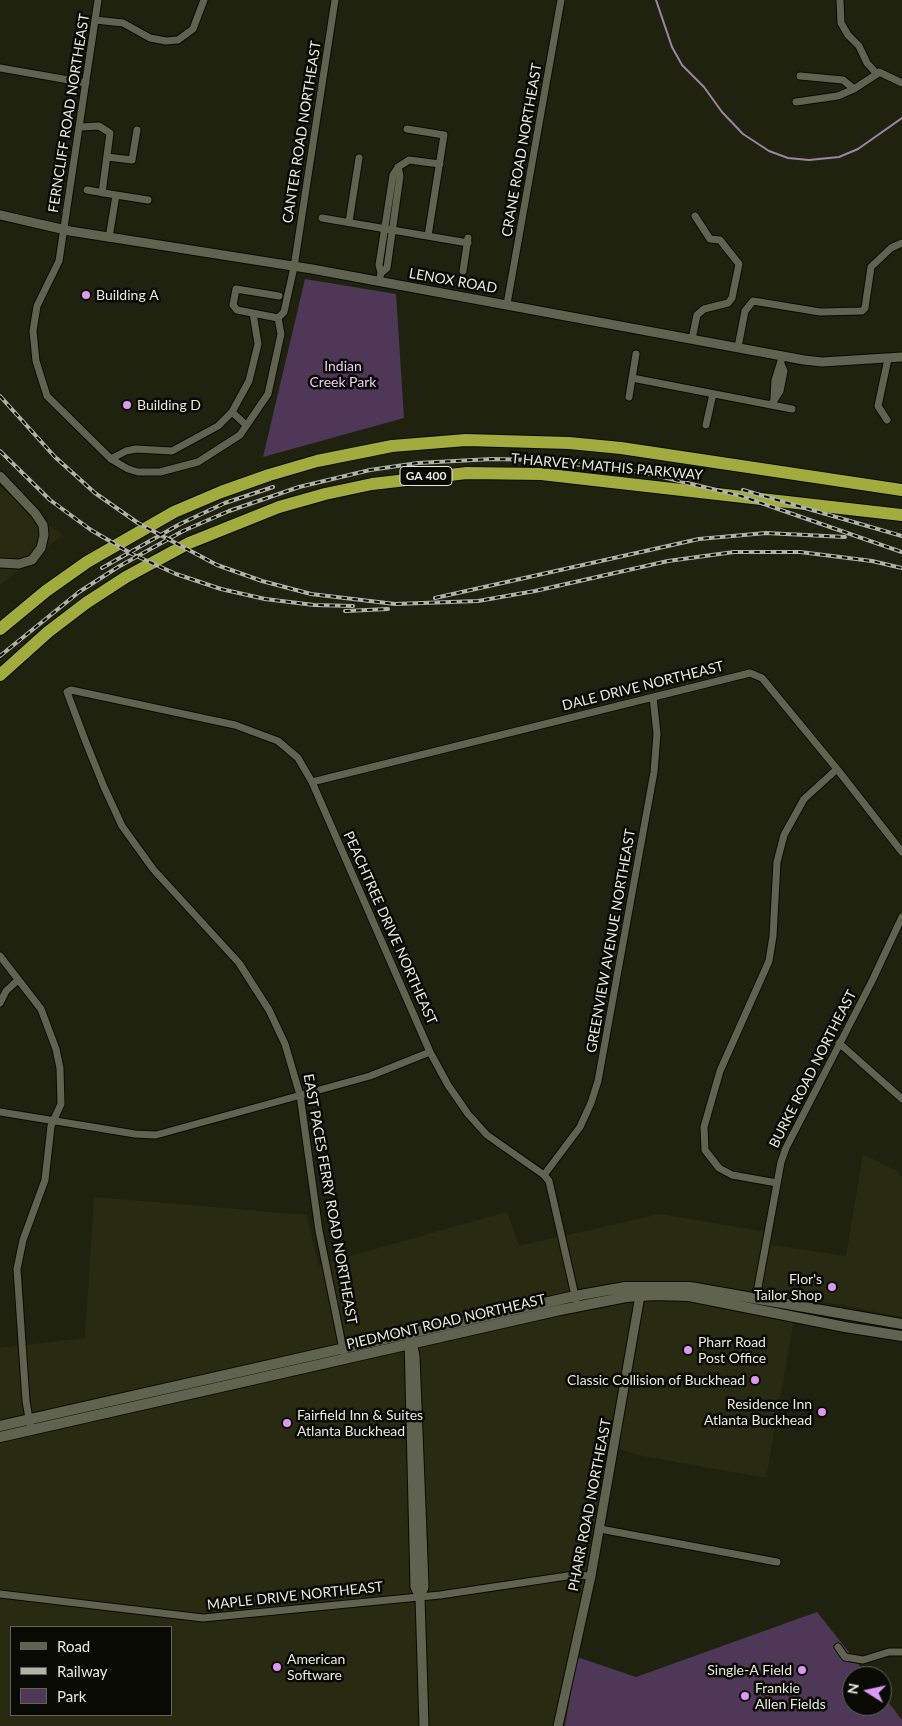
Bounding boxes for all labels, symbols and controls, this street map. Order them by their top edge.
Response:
street label: FERNCLIFF ROAD NORTHEAST [45,12,93,214]
street label: CANTER ROAD NORTHEAST [279,40,325,224]
street label: CRANE ROAD NORTHEAST [498,62,546,238]
street label: LENOX ROAD [408,265,498,297]
place label: Building A [96,287,159,303]
marker: Building A [80,289,92,301]
park label: Indian Creek Park [310,358,376,391]
place label: Building D [137,397,201,413]
marker: Building D [121,399,133,411]
street label: T HARVEY MATHIS PARKWAY [510,450,704,484]
road number: GA 400 [400,466,452,486]
street label: DALE DRIVE NORTHEAST [560,658,726,714]
street label: GREENVIEW AVENUE NORTHEAST [583,828,639,1054]
street label: PEACHTREE DRIVE NORTHEAST [340,829,440,1027]
street label: BURKE ROAD NORTHEAST [766,987,860,1151]
street label: EAST PACES FERRY ROAD NORTHEAST [300,1072,360,1326]
place label: Flor's Tailor Shop [754,1271,822,1304]
marker: Flor's Tailor Shop [826,1281,838,1293]
street label: PIEDMONT ROAD NORTHEAST [345,1291,547,1353]
place label: Pharr Road Post Office [698,1334,766,1366]
marker: Pharr Road Post Office [682,1344,694,1356]
place label: Classic Collision of Buckhead [567,1372,745,1388]
marker: Classic Collision of Buckhead [749,1374,761,1386]
place label: Residence Inn Atlanta Buckhead [704,1396,812,1428]
marker: Residence Inn Atlanta Buckhead [816,1406,828,1418]
place label: Fairfield Inn & Suites Atlanta Buckhead [297,1407,423,1440]
marker: Fairfield Inn & Suites Atlanta Buckhead [281,1417,293,1429]
street label: PHARR ROAD NORTHEAST [565,1417,615,1593]
street label: MAPLE DRIVE NORTHEAST [206,1578,384,1614]
legend [10,1626,172,1716]
text: Road [57,1637,90,1655]
place label: American Software [287,1651,345,1684]
marker: American Software [271,1661,283,1673]
text: Railway [57,1662,108,1680]
place label: Single-A Field [707,1662,792,1678]
marker: Single-A Field [796,1664,808,1676]
north arrow [842,1666,892,1716]
place label: Frankie Allen Fields [755,1680,826,1712]
text: N [843,1682,862,1695]
text: Park [57,1687,86,1705]
marker: Frankie Allen Fields [739,1690,751,1702]

